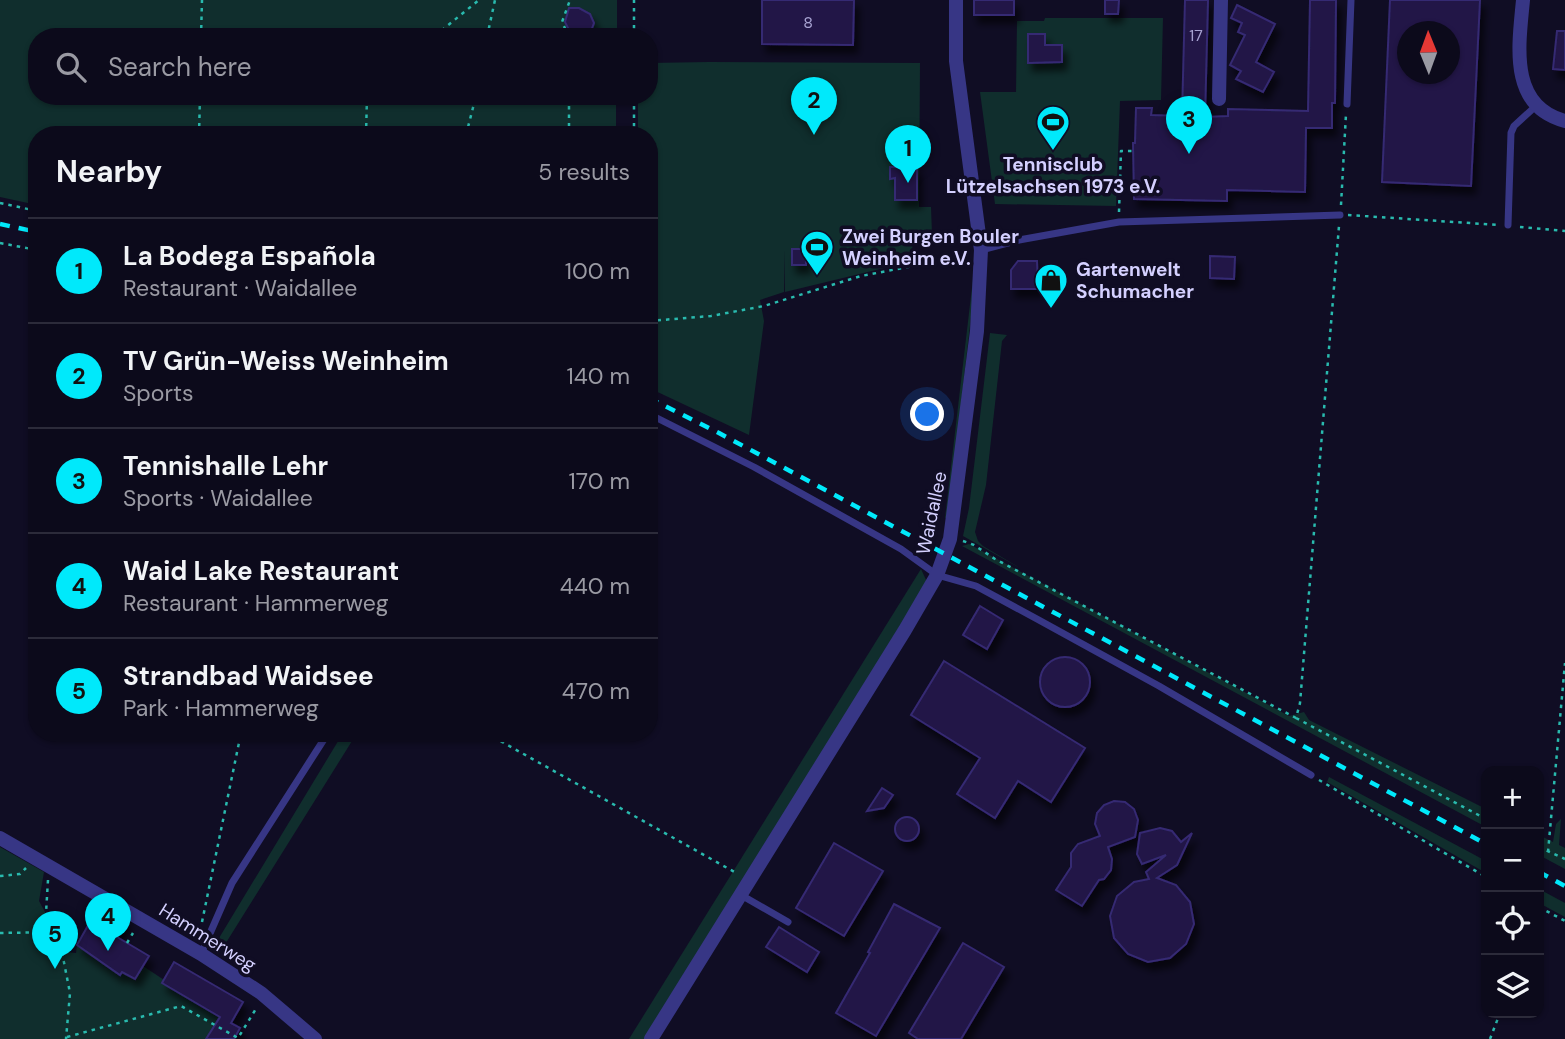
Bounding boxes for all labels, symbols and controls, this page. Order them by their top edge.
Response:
house number: 8 [803,12,813,33]
north arrow [1397,21,1460,84]
house number: 17 [1189,25,1203,46]
search box [28,28,658,105]
icon: search [52,48,90,86]
text: Search here [108,50,251,84]
pin: 2 [791,77,837,135]
pin: 3 [1166,96,1212,154]
sports icon: Tennisclub Lützelsachsen 1973 e.V. [1034,103,1072,152]
pin: 1 [885,125,931,183]
text: Nearby [56,152,162,191]
place label: Tennisclub Lützelsachsen 1973 e.V. [946,152,1160,199]
text: 5 results [538,157,630,187]
place label: Zwei Burgen Bouler Weinheim e.V. [842,224,1019,271]
sports icon: Zwei Burgen Bouler Weinheim e.V. [798,228,836,277]
text: La Bodega Española [123,239,376,273]
text: 1 [75,256,83,286]
text: 100 m [565,256,630,286]
place label: Gartenwelt Schumacher [1076,257,1194,304]
shop icon: Gartenwelt Schumacher [1032,261,1070,310]
text: Restaurant · Waidallee [123,273,357,303]
text: TV Grün-Weiss Weinheim [123,344,449,378]
text: 2 [72,361,86,391]
text: 140 m [567,361,630,391]
text: Sports [123,378,193,408]
your location [910,397,944,431]
text: Tennishalle Lehr [123,449,328,483]
text: 3 [72,466,86,496]
text: 170 m [569,466,630,496]
street label: Waidallee [910,469,953,557]
text: Sports · Waidallee [123,483,313,513]
text: Waid Lake Restaurant [123,554,399,588]
text: 4 [72,571,86,601]
text: 440 m [560,571,630,601]
text: Restaurant · Hammerweg [123,588,389,618]
text: Strandbad Waidsee [123,659,374,693]
text: 5 [72,676,86,706]
text: 470 m [562,676,630,706]
text: Park · Hammerweg [123,693,319,723]
map controls [1481,766,1544,1018]
button: + [1481,766,1544,829]
button: − [1481,829,1544,892]
button: locate [1481,892,1544,955]
pin: 4 [85,893,131,951]
street label: Hammerweg [154,898,262,977]
pin: 5 [32,911,78,969]
button: layers [1481,955,1544,1018]

